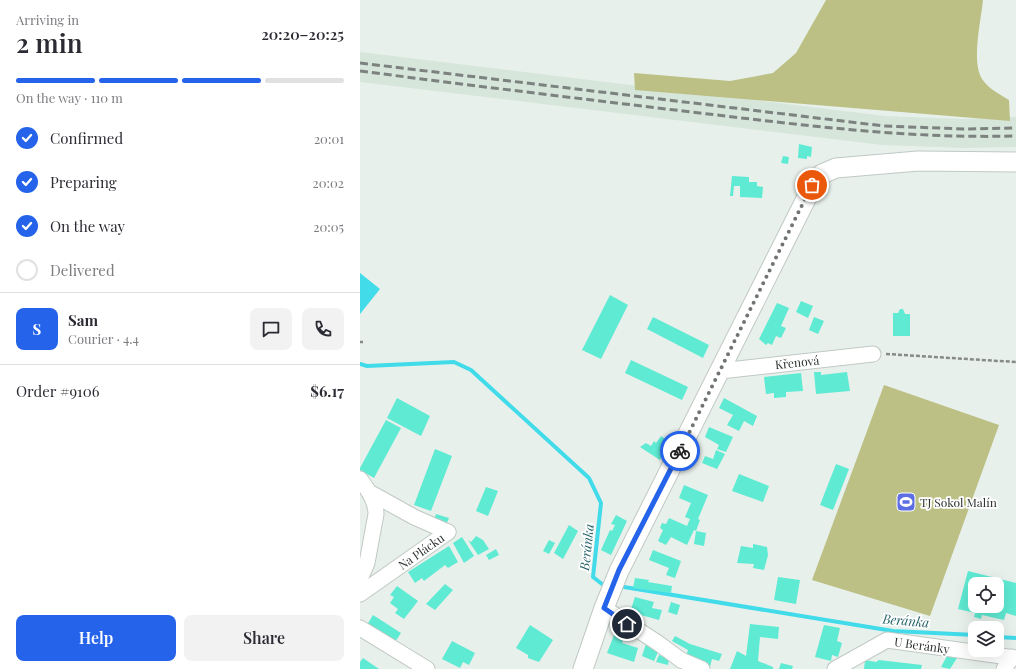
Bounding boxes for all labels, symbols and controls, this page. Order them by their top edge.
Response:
text: Arriving in [16,11,79,28]
text: 20:20–20:25 [261,24,344,44]
text: 2 min [16,25,82,60]
text: On the way · 110 m [16,89,123,106]
icon: check [16,127,38,149]
text: Confirmed [50,128,123,148]
text: 20:01 [314,130,344,147]
pin [795,168,829,202]
icon: check [16,171,38,193]
text: Preparing [50,172,117,192]
text: 20:02 [312,174,344,191]
icon: bag [801,174,823,196]
icon: check [16,215,38,237]
text: On the way [50,216,125,236]
text: 20:05 [313,218,344,235]
text: Delivered [50,260,115,280]
button: chat [250,308,292,350]
button: phone [302,308,344,350]
text: Sam [68,310,98,330]
text: S [33,319,41,339]
text: Courier · 4.4 [68,330,139,347]
street label: Křenová [774,352,820,372]
text: Order #9106 [16,381,99,401]
text: $6.17 [310,381,344,401]
courier [660,431,700,471]
icon: bike [669,440,691,462]
sports icon: TJ Sokol Malín [895,491,917,513]
place label: TJ Sokol Malín [920,494,997,510]
water label: Beránka [575,523,597,572]
street label: Na Plácku [395,529,447,573]
map controls [968,577,1004,657]
button: locate [968,577,1004,613]
pin [610,607,644,641]
water label: Beránka [881,609,930,631]
icon: home [616,613,638,635]
button: Help [16,615,176,661]
button: Share [184,615,344,661]
button: layers [968,621,1004,657]
street label: U Beránky [893,633,951,657]

